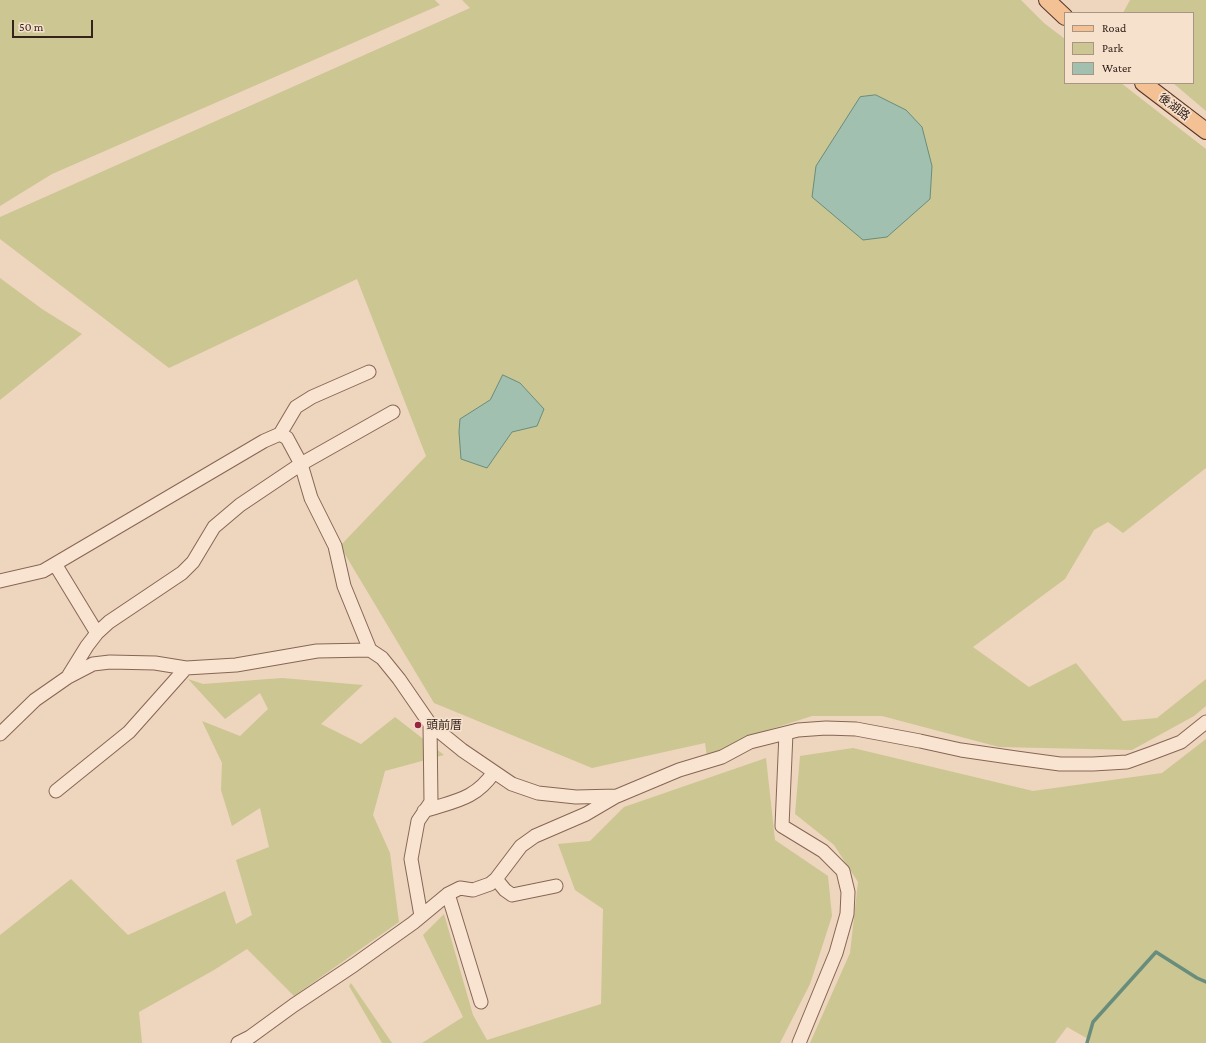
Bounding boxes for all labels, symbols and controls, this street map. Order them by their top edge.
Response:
scale bar [14,12,95,38]
legend [1064,12,1194,84]
text: 50 m [19,20,43,34]
text: Road [1102,21,1126,35]
text: Park [1102,41,1123,55]
text: Water [1102,61,1131,75]
street label: 後湖路 [1155,90,1193,124]
place label: 頭前厝 [426,718,462,732]
marker: 頭前厝 [413,720,423,730]

